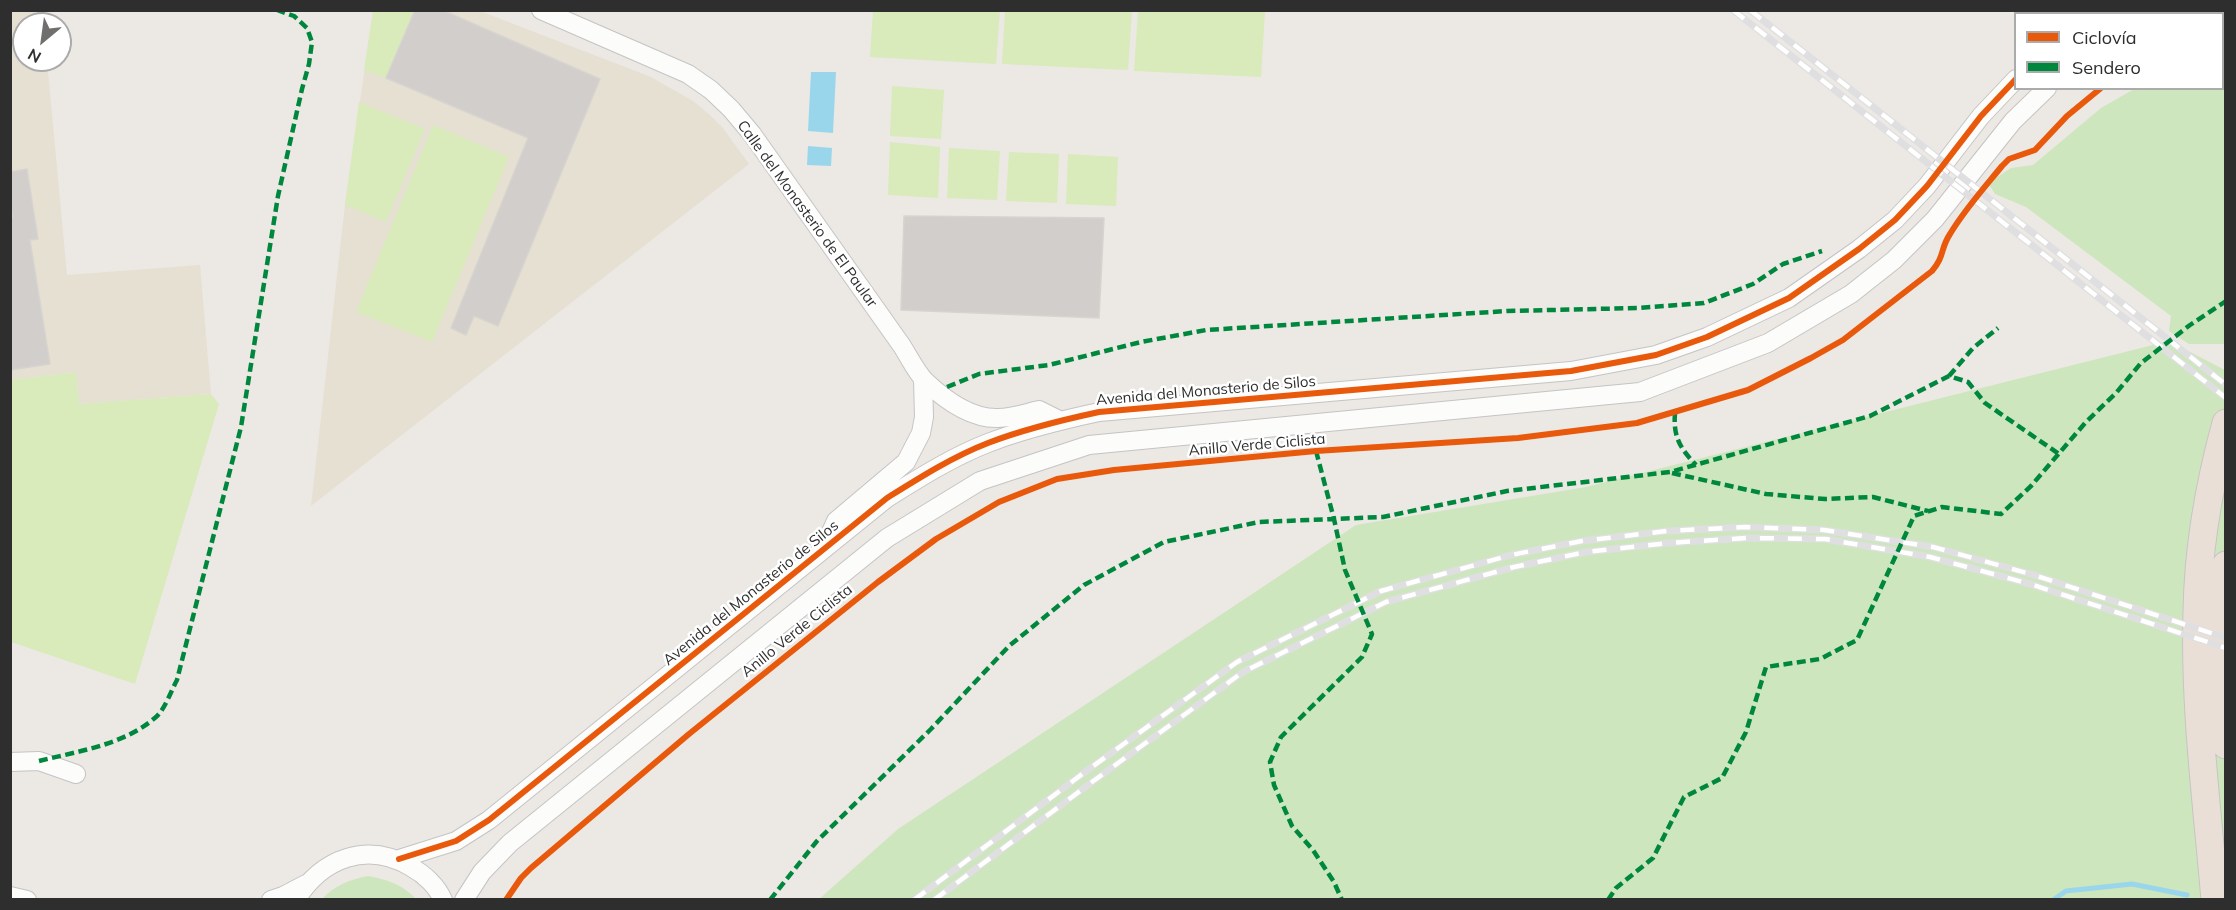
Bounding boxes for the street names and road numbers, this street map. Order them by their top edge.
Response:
street label: Calle del Monasterio de El Paular [733,117,881,311]
street label: Avenida del Monasterio de Silos [1095,372,1317,410]
street label: Anillo Verde Ciclista [1188,430,1326,460]
street label: Avenida del Monasterio de Silos [660,517,842,669]
street label: Anillo Verde Ciclista [738,581,856,681]

